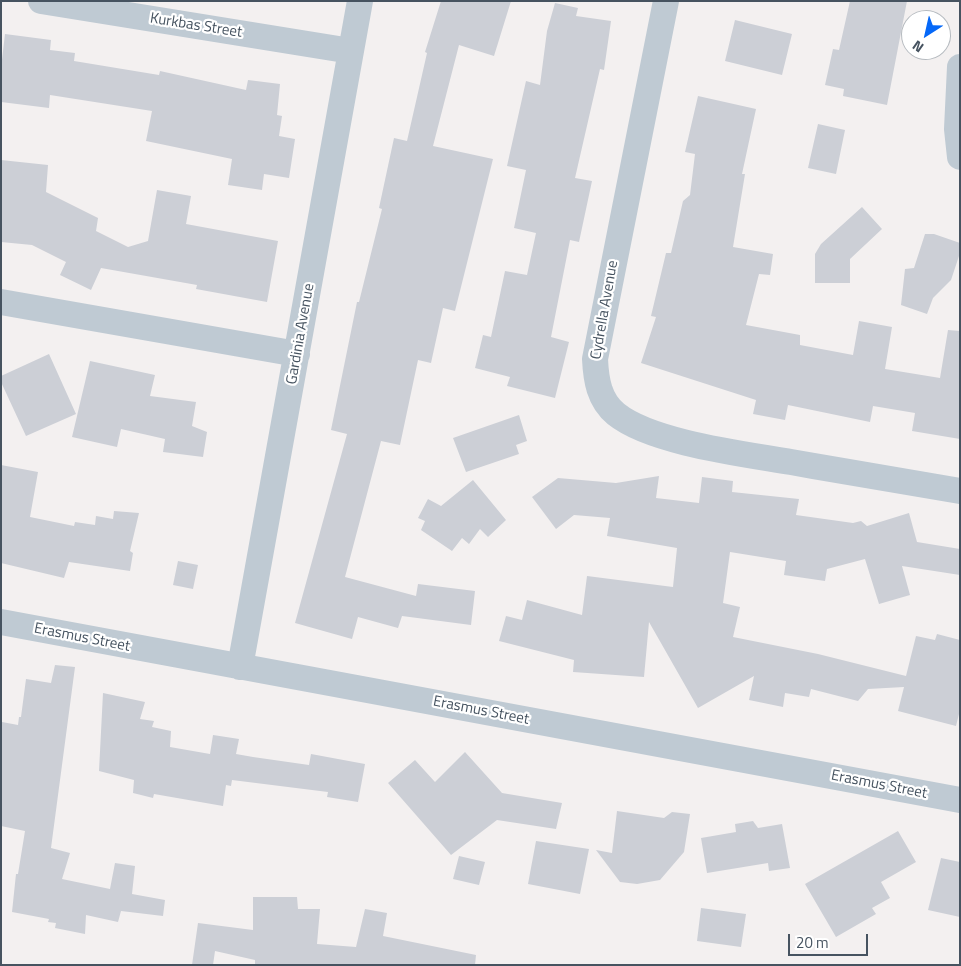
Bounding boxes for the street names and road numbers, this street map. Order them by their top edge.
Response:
street label: Kurkbas Street [149,10,243,42]
street label: Cydrella Avenue [587,259,623,361]
street label: Gardinia Avenue [283,282,319,386]
street label: Erasmus Street [32,620,132,656]
street label: Erasmus Street [431,693,531,729]
street label: Erasmus Street [829,767,929,803]

